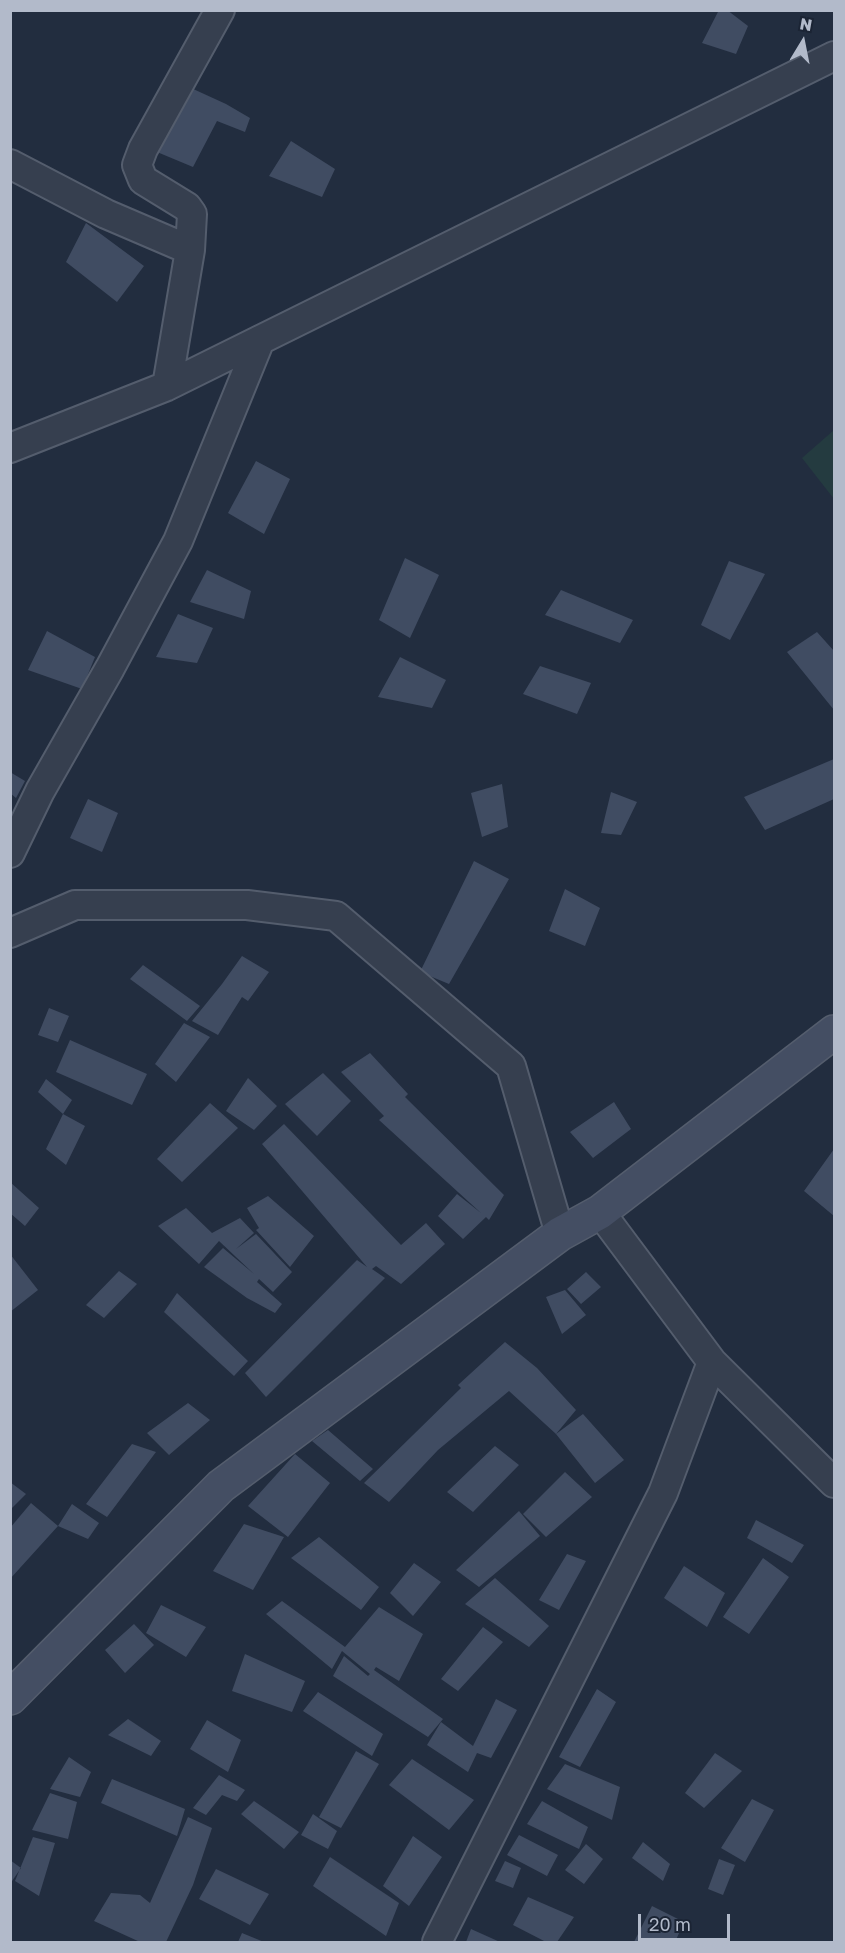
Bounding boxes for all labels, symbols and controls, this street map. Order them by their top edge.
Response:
north arrow [773,12,833,72]
text: N [798,13,814,35]
scale bar [641,1902,732,1940]
text: 20 m [649,1913,691,1935]

